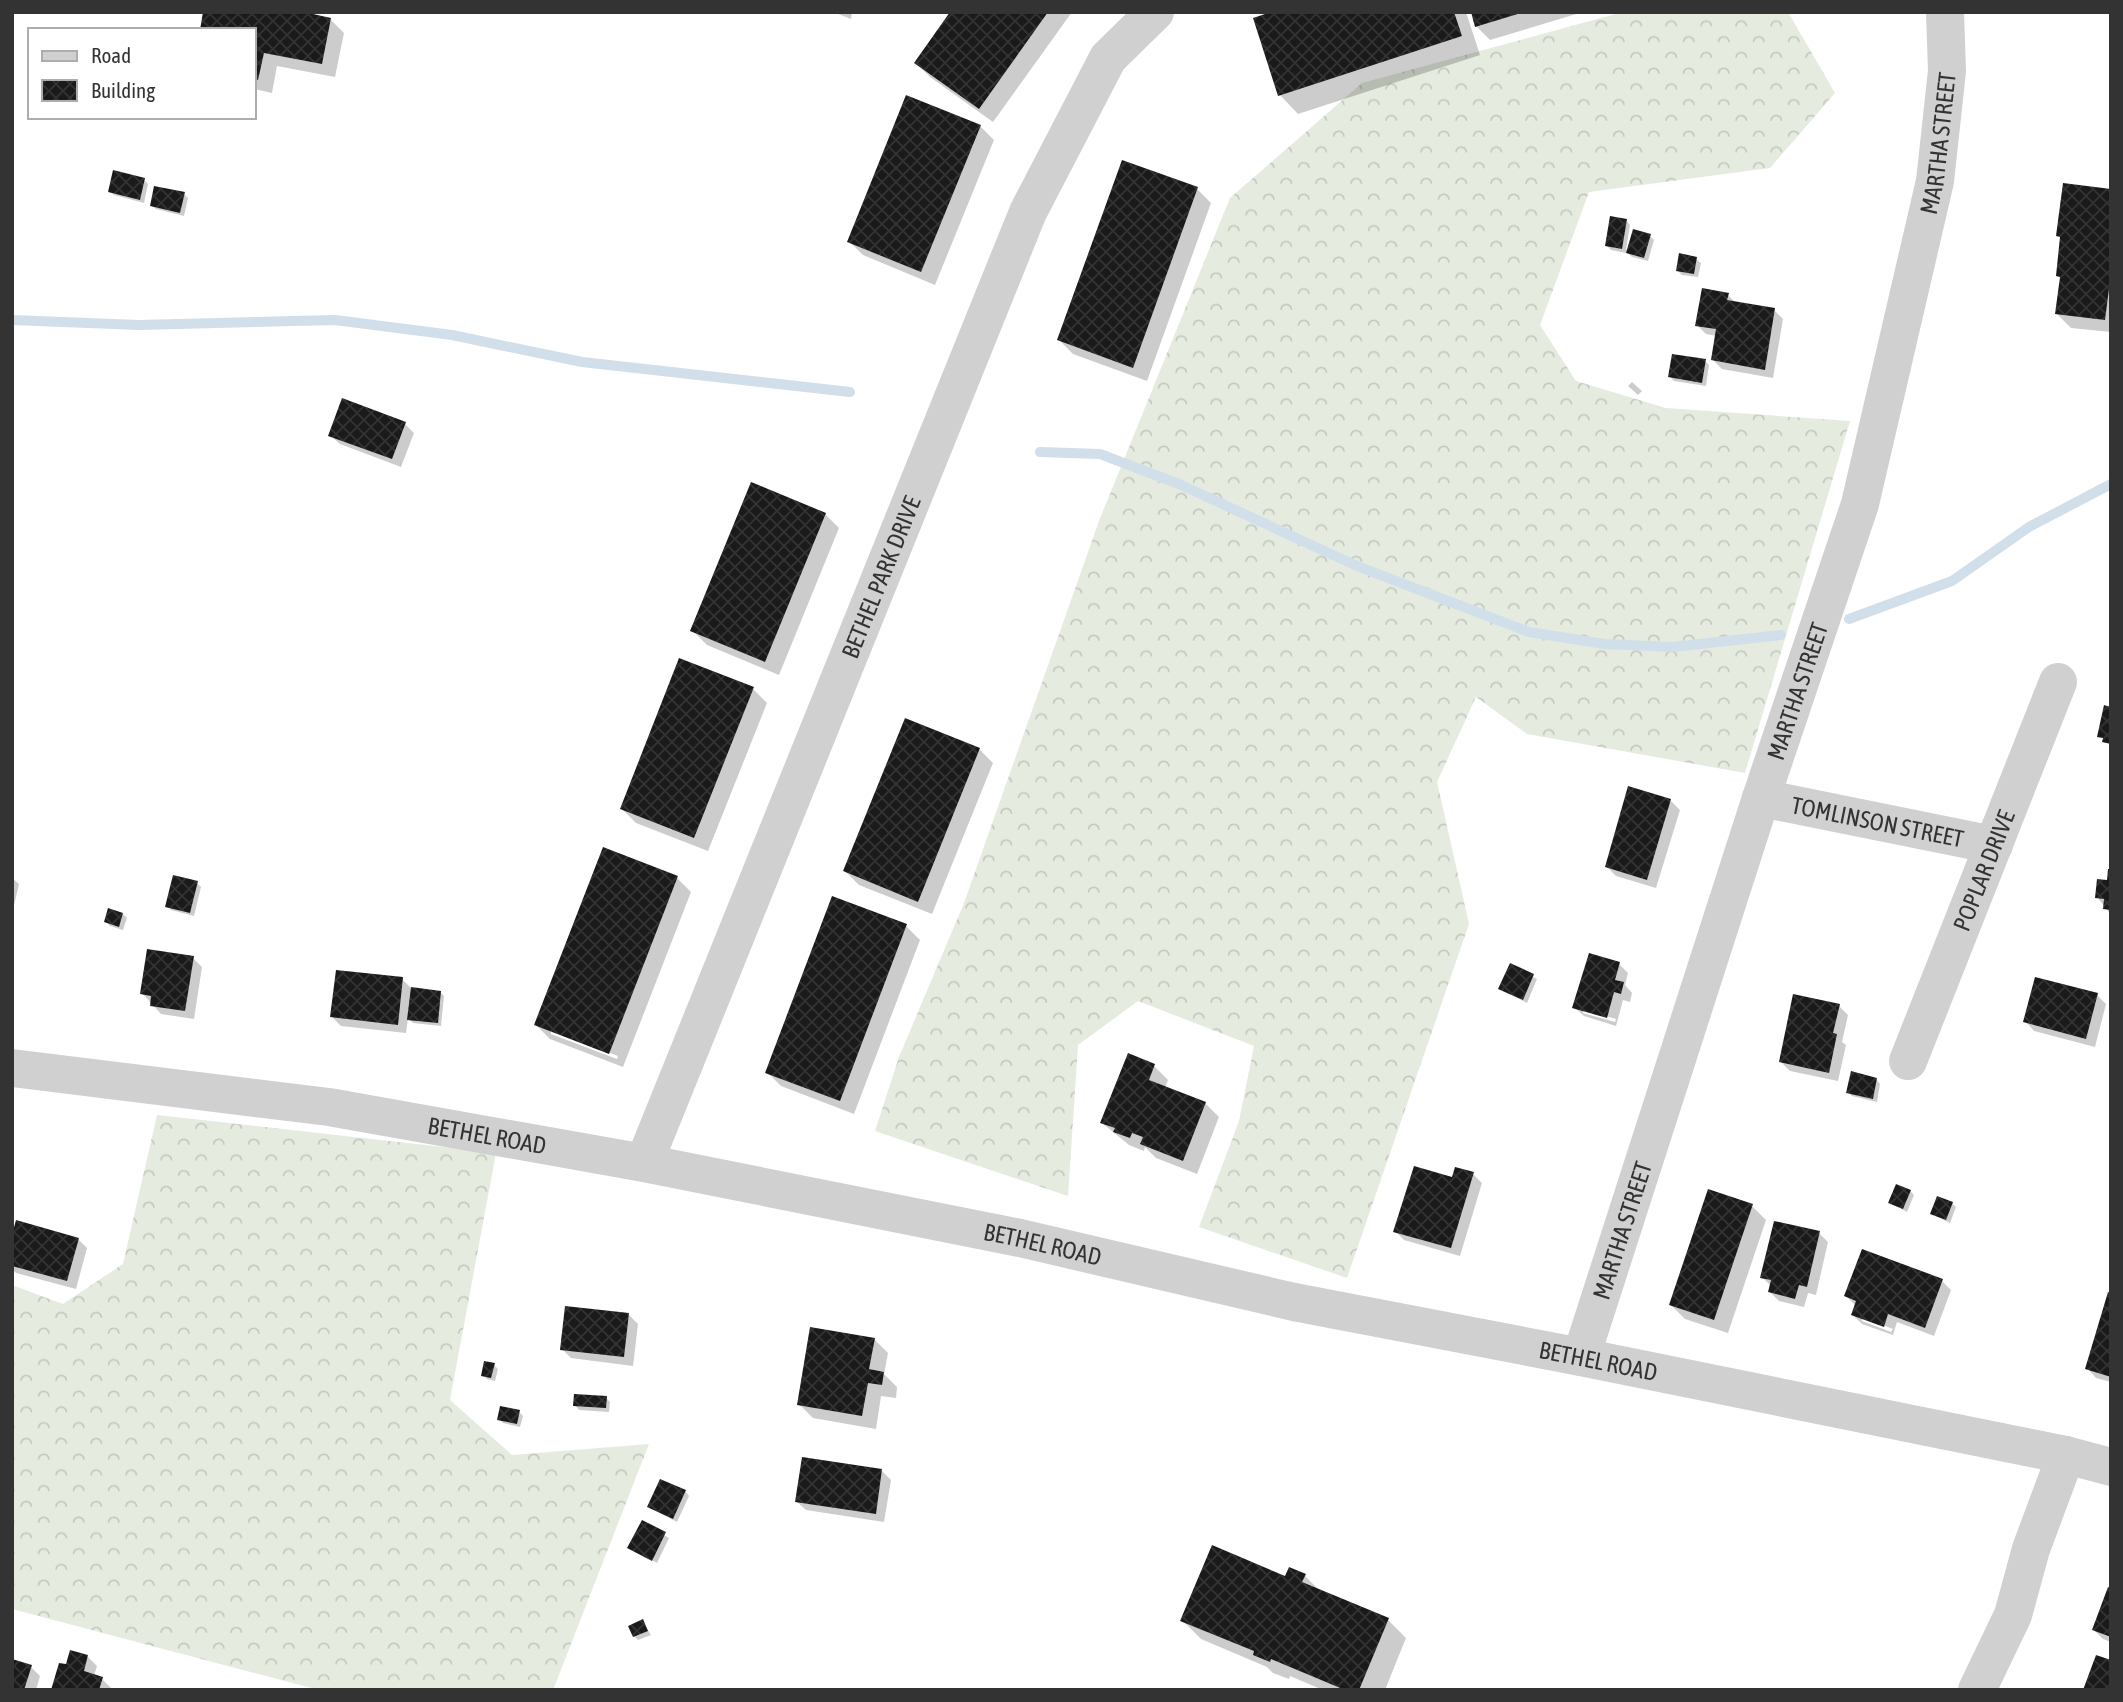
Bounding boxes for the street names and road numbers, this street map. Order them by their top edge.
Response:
street label: MARTHA STREET [1914,70,1960,217]
street label: BETHEL PARK DRIVE [836,492,925,662]
street label: MARTHA STREET [1761,619,1833,763]
street label: TOMLINSON STREET [1789,791,1967,852]
street label: POPLAR DRIVE [1947,806,2019,935]
street label: BETHEL ROAD [426,1111,549,1159]
street label: MARTHA STREET [1587,1158,1657,1303]
street label: BETHEL ROAD [981,1218,1104,1270]
street label: BETHEL ROAD [1537,1336,1660,1386]

